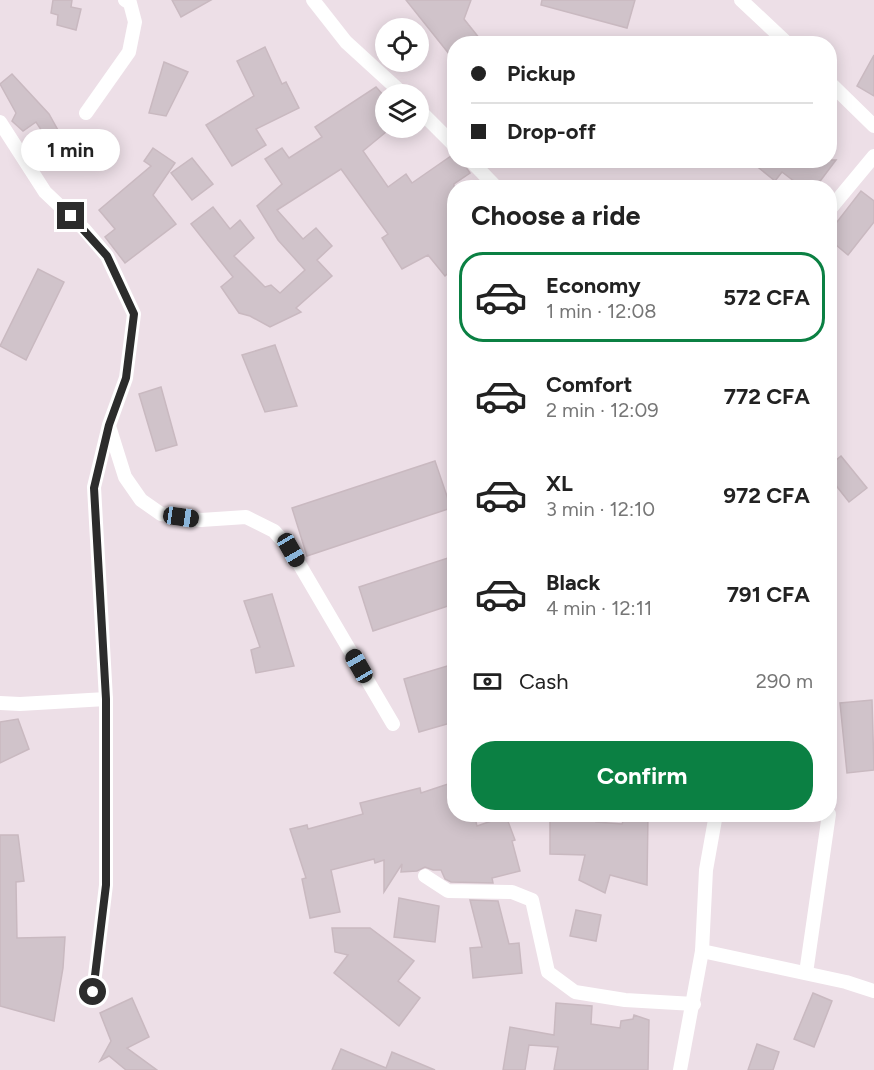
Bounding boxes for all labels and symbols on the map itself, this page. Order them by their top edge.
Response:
callout: 1 min [22,129,121,171]
route end [57,202,84,229]
car [162,506,200,528]
car [274,530,308,570]
car [342,646,376,686]
route start [79,978,106,1005]

